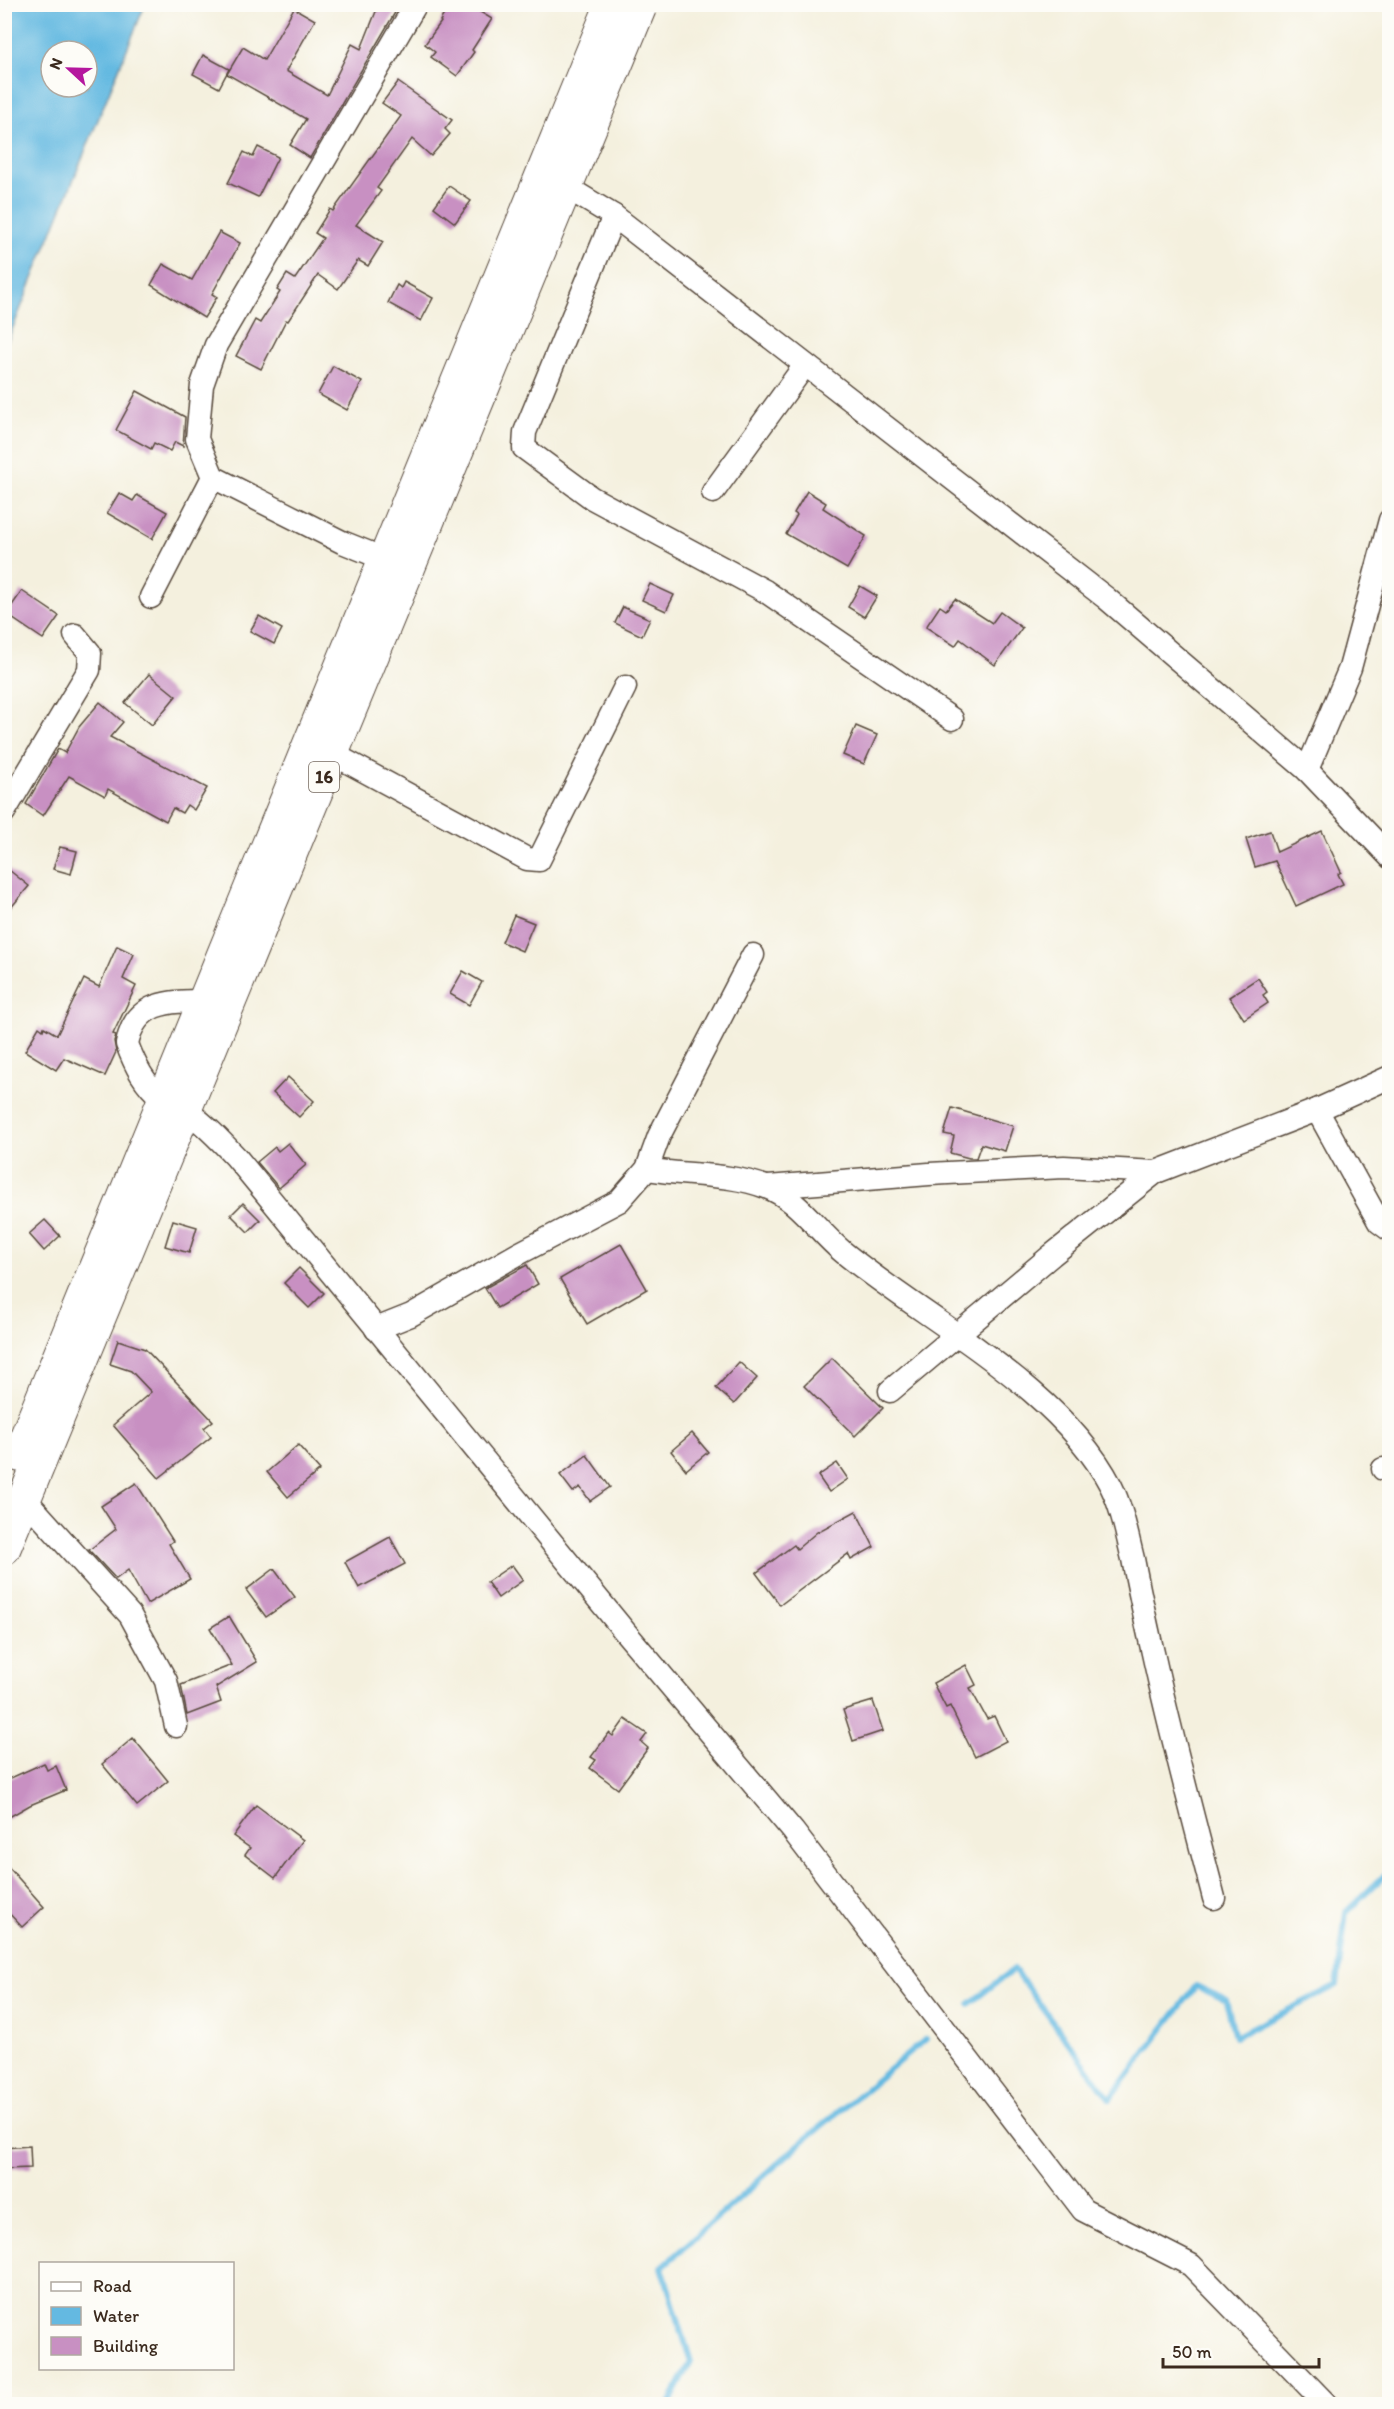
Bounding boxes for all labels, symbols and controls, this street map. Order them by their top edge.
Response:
north arrow [39,39,99,99]
text: N [45,55,66,72]
road number: 16 [309,762,339,792]
legend [39,2262,234,2370]
text: Road [93,2275,132,2297]
text: Water [93,2305,139,2327]
scale bar [1163,2331,1319,2369]
text: Building [93,2335,159,2357]
text: 50 m [1172,2341,1212,2363]

